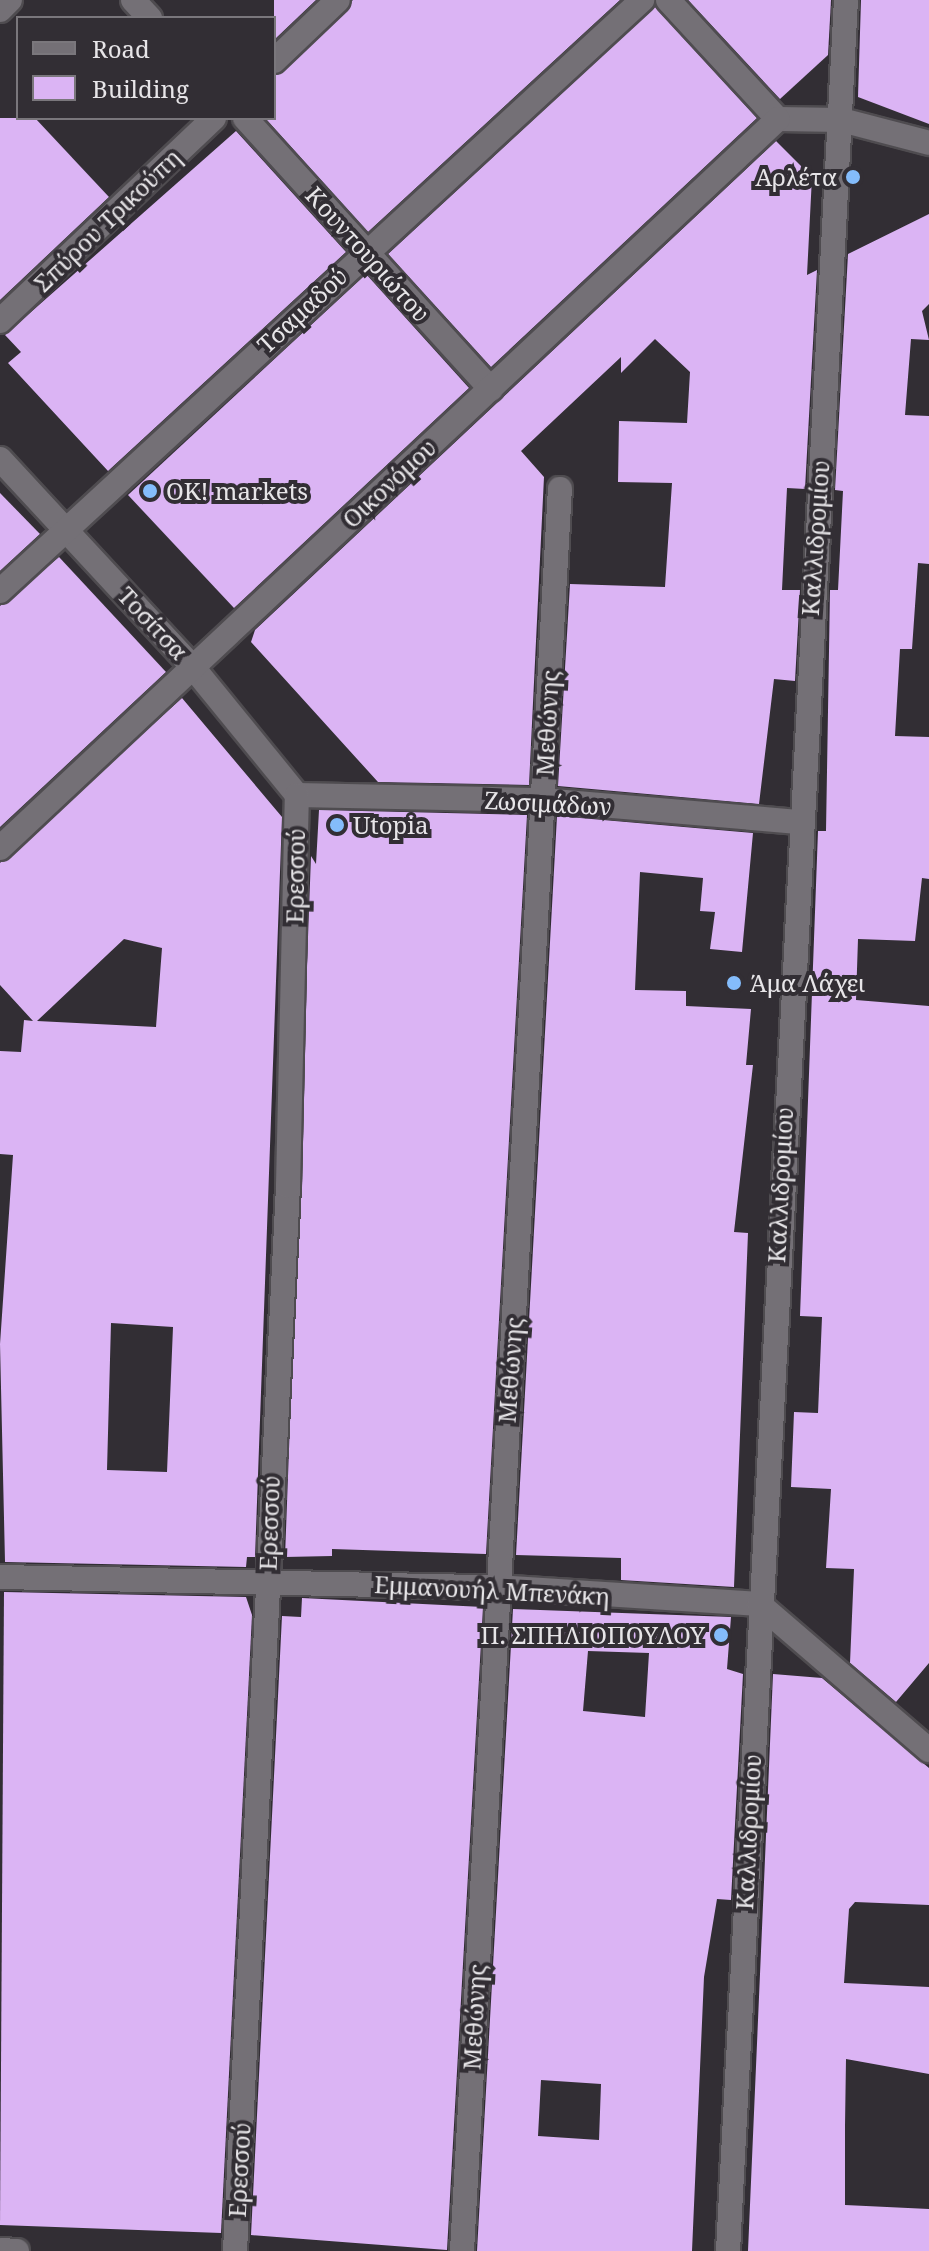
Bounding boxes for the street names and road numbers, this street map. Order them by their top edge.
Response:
street label: Σπύρου Τρικούπη [28,143,186,297]
street label: Κουντουριώτου [300,181,436,327]
street label: Τσαμαδού [251,261,353,359]
street label: Οικονόμου [336,432,442,534]
street label: Καλλιδρομίου [795,459,835,617]
street label: Τοσίτσα [112,581,194,665]
street label: Μεθώνης [530,669,564,777]
street label: Ζωσιμάδων [484,785,612,821]
street label: Ερεσσού [280,828,310,924]
street label: Καλλιδρομίου [762,1106,798,1264]
street label: Μεθώνης [492,1316,528,1424]
street label: Ερεσσού [253,1475,285,1571]
street label: Εμμανουήλ Μπενάκη [374,1569,610,1611]
street label: Καλλιδρομίου [730,1753,766,1911]
street label: Μεθώνης [457,1963,491,2071]
street label: Ερεσσού [222,2122,256,2218]

